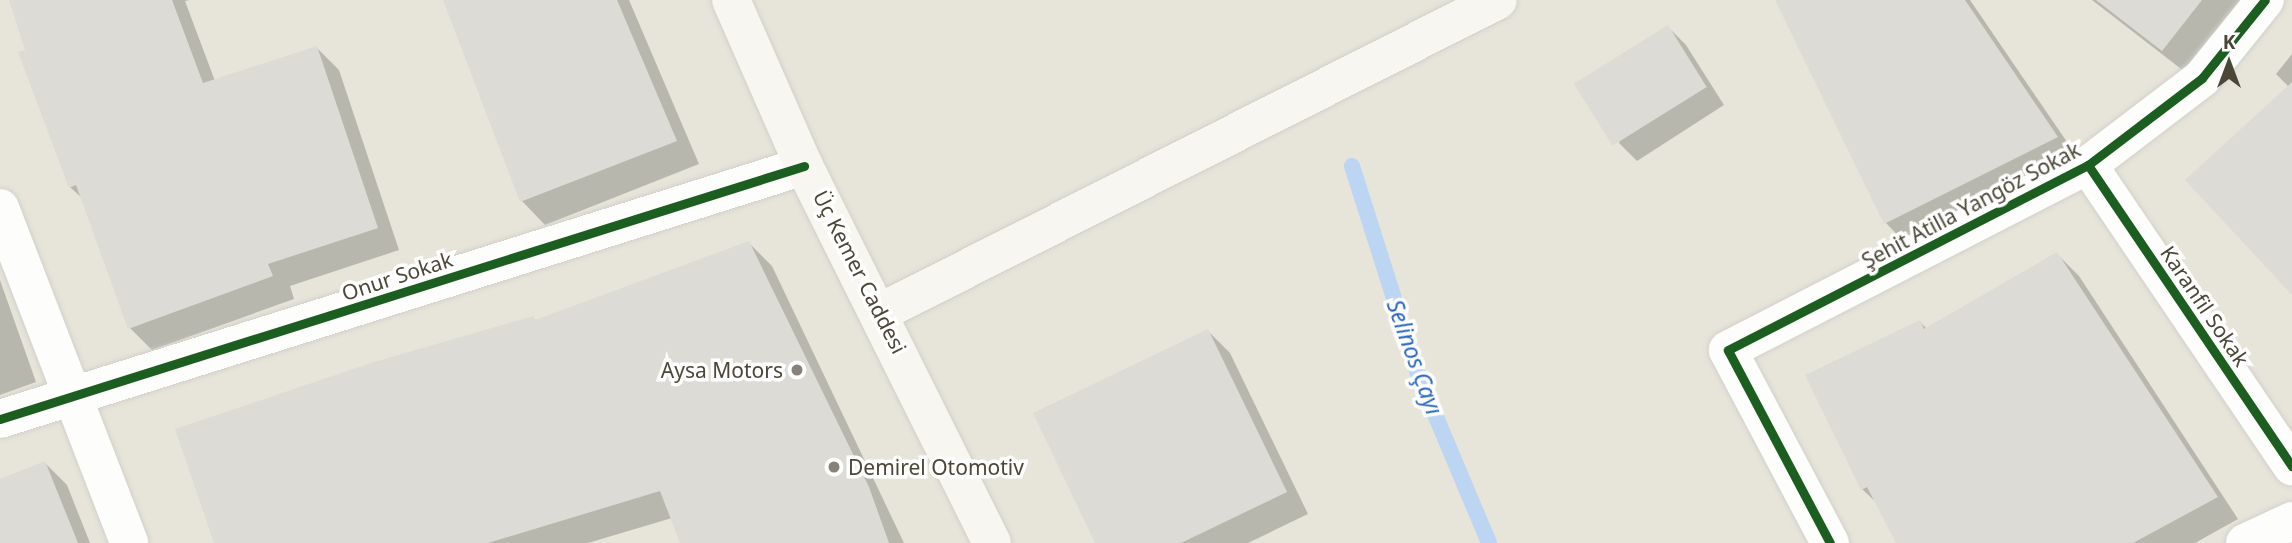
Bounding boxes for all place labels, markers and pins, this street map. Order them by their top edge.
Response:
place label: Aysa Motors [661,357,783,383]
marker: Aysa Motors [789,362,805,378]
place label: Demirel Otomotiv [848,454,1024,480]
marker: Demirel Otomotiv [826,459,842,475]

